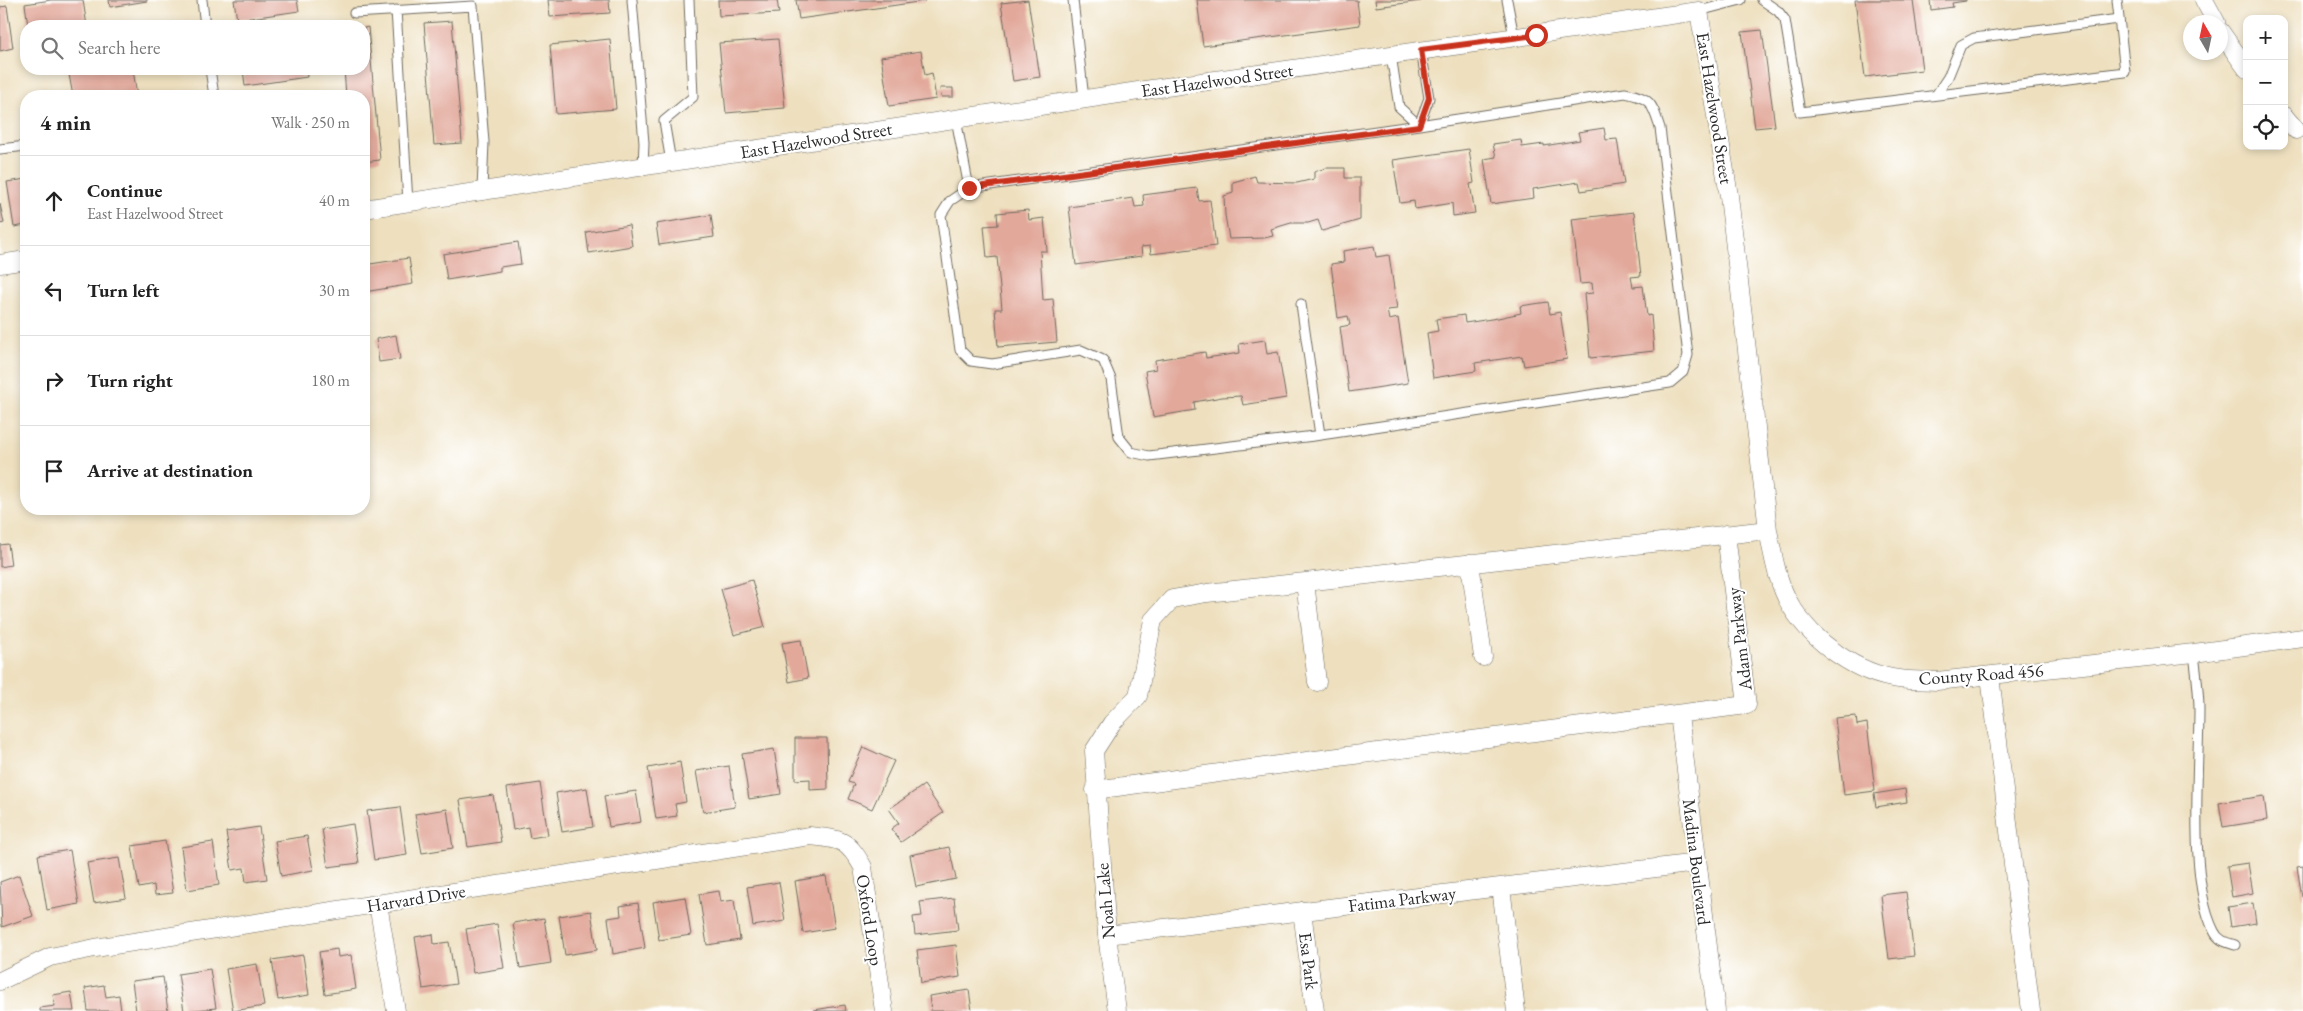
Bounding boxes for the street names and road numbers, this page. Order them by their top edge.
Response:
street label: East Hazelwood Street [1692,30,1738,186]
street label: East Hazelwood Street [1139,58,1295,102]
street label: East Hazelwood Street [738,117,894,163]
street label: Adam Parkway [1721,586,1757,693]
street label: County Road 456 [1918,658,2045,690]
street label: Madina Boulevard [1678,798,1716,927]
street label: Noah Lake [1090,862,1120,940]
street label: Oxford Loop [851,873,889,967]
street label: Harvard Drive [365,879,467,917]
street label: Fatima Parkway [1347,881,1457,917]
street label: Esa Park [1294,931,1324,991]

